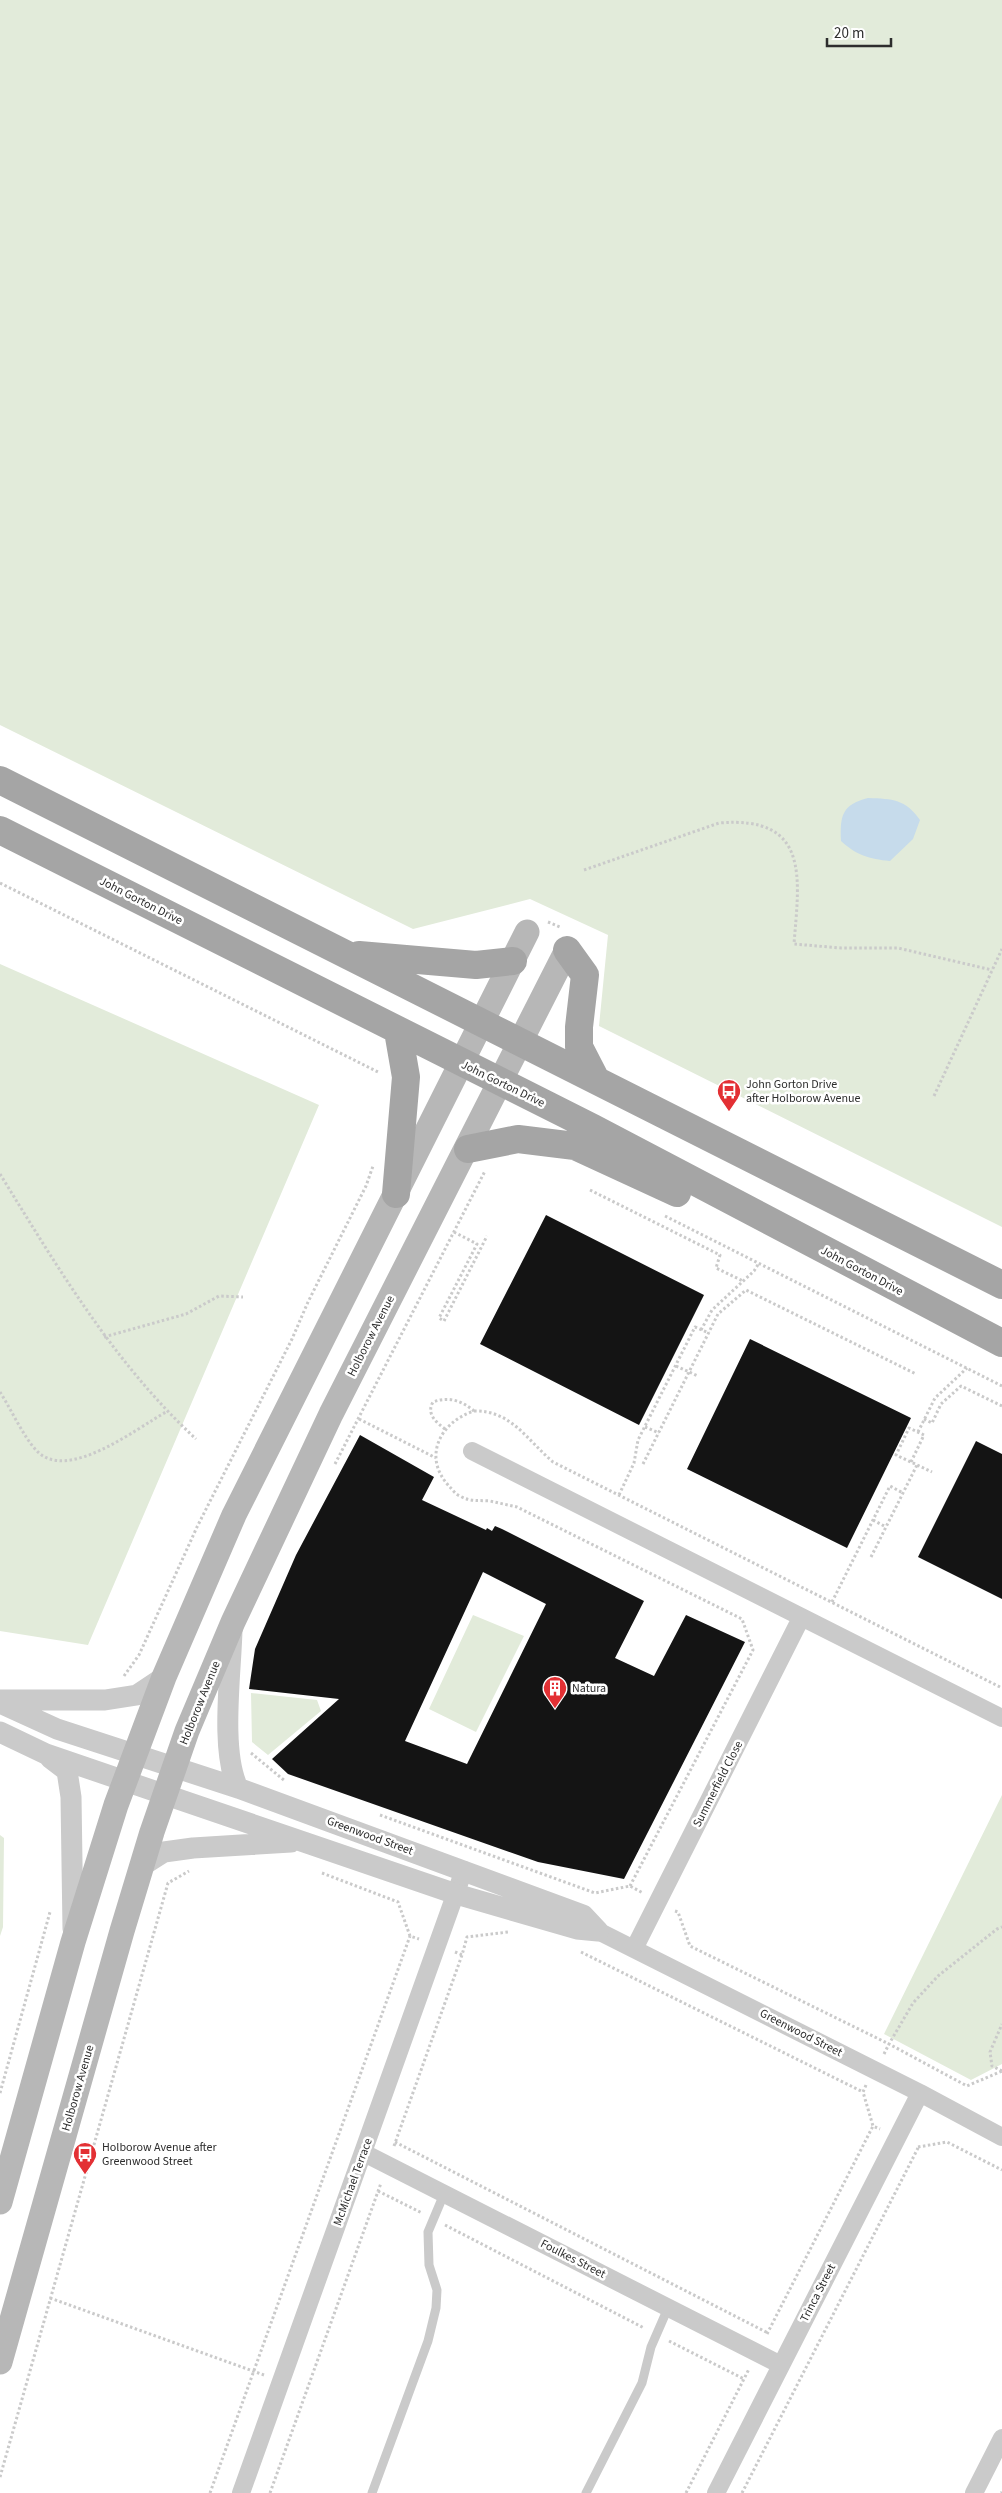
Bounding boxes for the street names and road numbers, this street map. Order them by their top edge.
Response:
street label: John Gorton Drive [97,873,186,929]
street label: John Gorton Drive [458,1056,548,1112]
street label: John Gorton Drive [818,1242,906,1300]
street label: Holborow Avenue [343,1292,399,1380]
street label: Holborow Avenue [175,1658,225,1747]
street label: Summerfield Close [689,1738,747,1830]
street label: Greenwood Street [325,1813,415,1859]
street label: Greenwood Street [757,2005,845,2061]
street label: Holborow Avenue [58,2043,98,2133]
street label: McMichael Terrace [329,2136,377,2228]
street label: Foulkes Street [537,2235,609,2283]
street label: Trinca Street [796,2261,840,2325]

